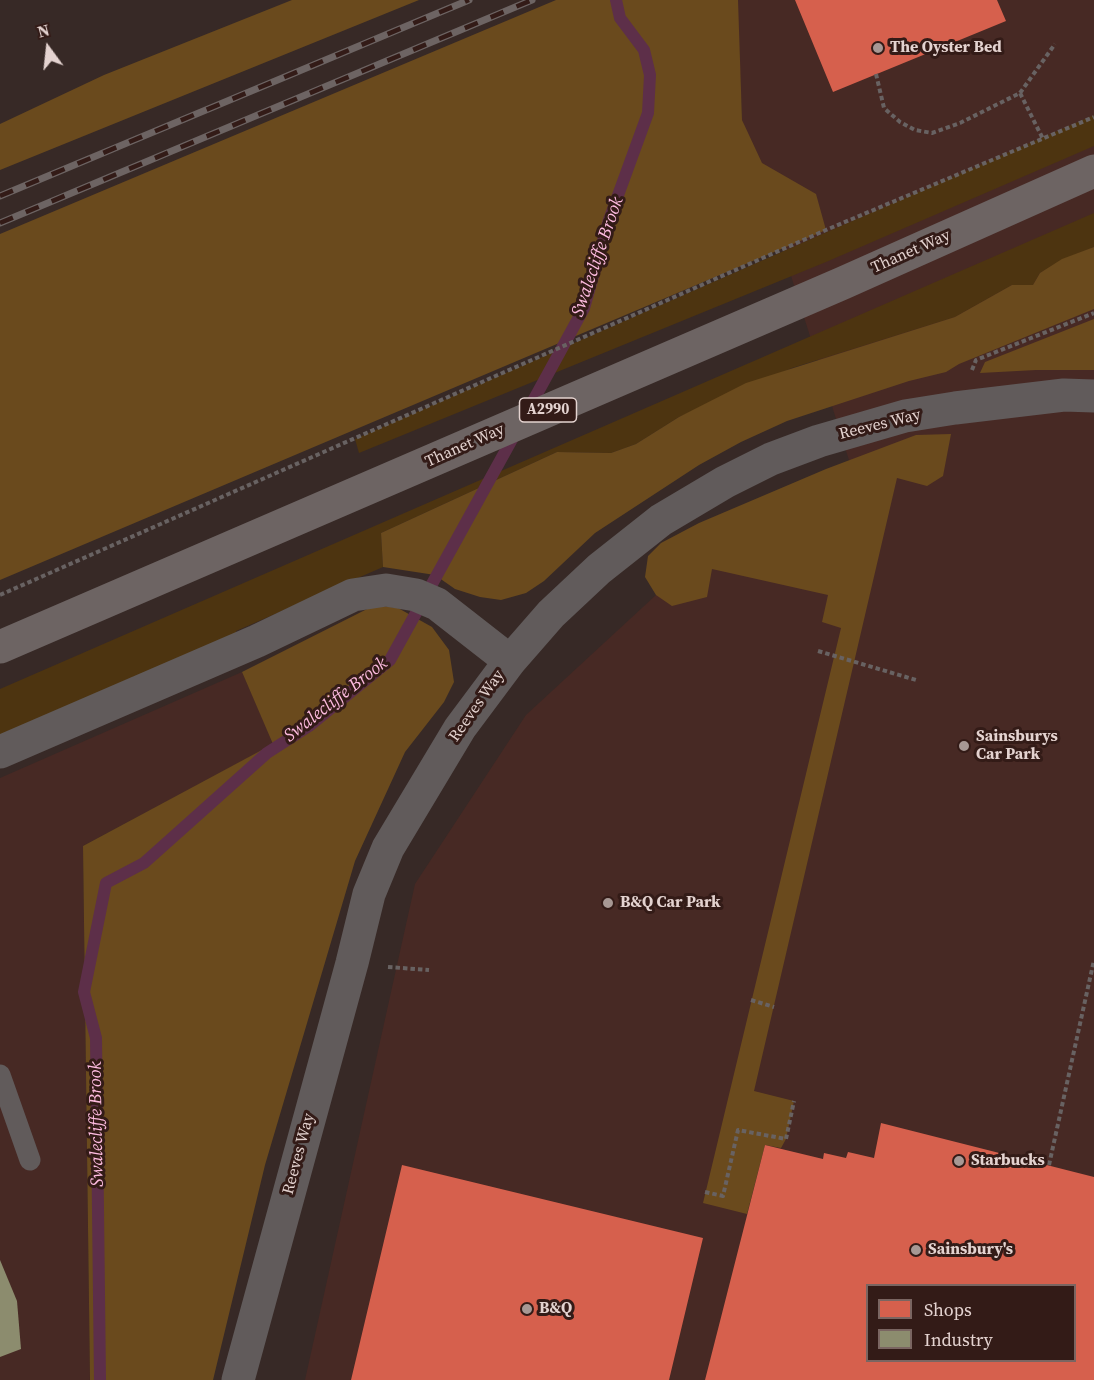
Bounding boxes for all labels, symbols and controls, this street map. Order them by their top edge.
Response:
north arrow [18,18,78,78]
text: N [35,18,52,43]
place label: The Oyster Bed [890,38,1002,58]
marker: The Oyster Bed [871,41,885,55]
water label: Swalecliffe Brook [567,194,629,320]
street label: Thanet Way [868,226,954,278]
road number: A2990 [520,398,576,422]
street label: Reeves Way [837,406,923,444]
street label: Thanet Way [422,420,508,472]
water label: Swalecliffe Brook [280,653,392,747]
street label: Reeves Way [445,666,509,746]
place label: Sainsburys Car Park [976,727,1058,765]
marker: Sainsburys Car Park [957,739,971,753]
place label: B&Q Car Park [620,893,721,913]
marker: B&Q Car Park [601,896,615,910]
water label: Swalecliffe Brook [85,1061,109,1187]
street label: Reeves Way [279,1111,319,1197]
place label: Starbucks [971,1151,1045,1171]
marker: Starbucks [952,1154,966,1168]
place label: Sainsbury's [928,1240,1013,1260]
marker: Sainsbury's [909,1243,923,1257]
legend [866,1284,1076,1362]
text: Shops [924,1297,972,1322]
place label: B&Q [539,1299,572,1319]
marker: B&Q [520,1302,534,1316]
text: Industry [924,1327,993,1352]

